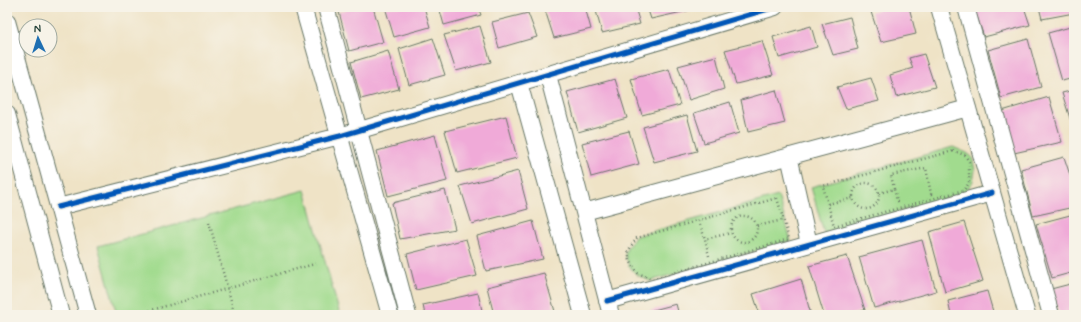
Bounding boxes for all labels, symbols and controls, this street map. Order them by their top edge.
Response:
north arrow [18,18,58,58]
text: N [33,22,42,36]

